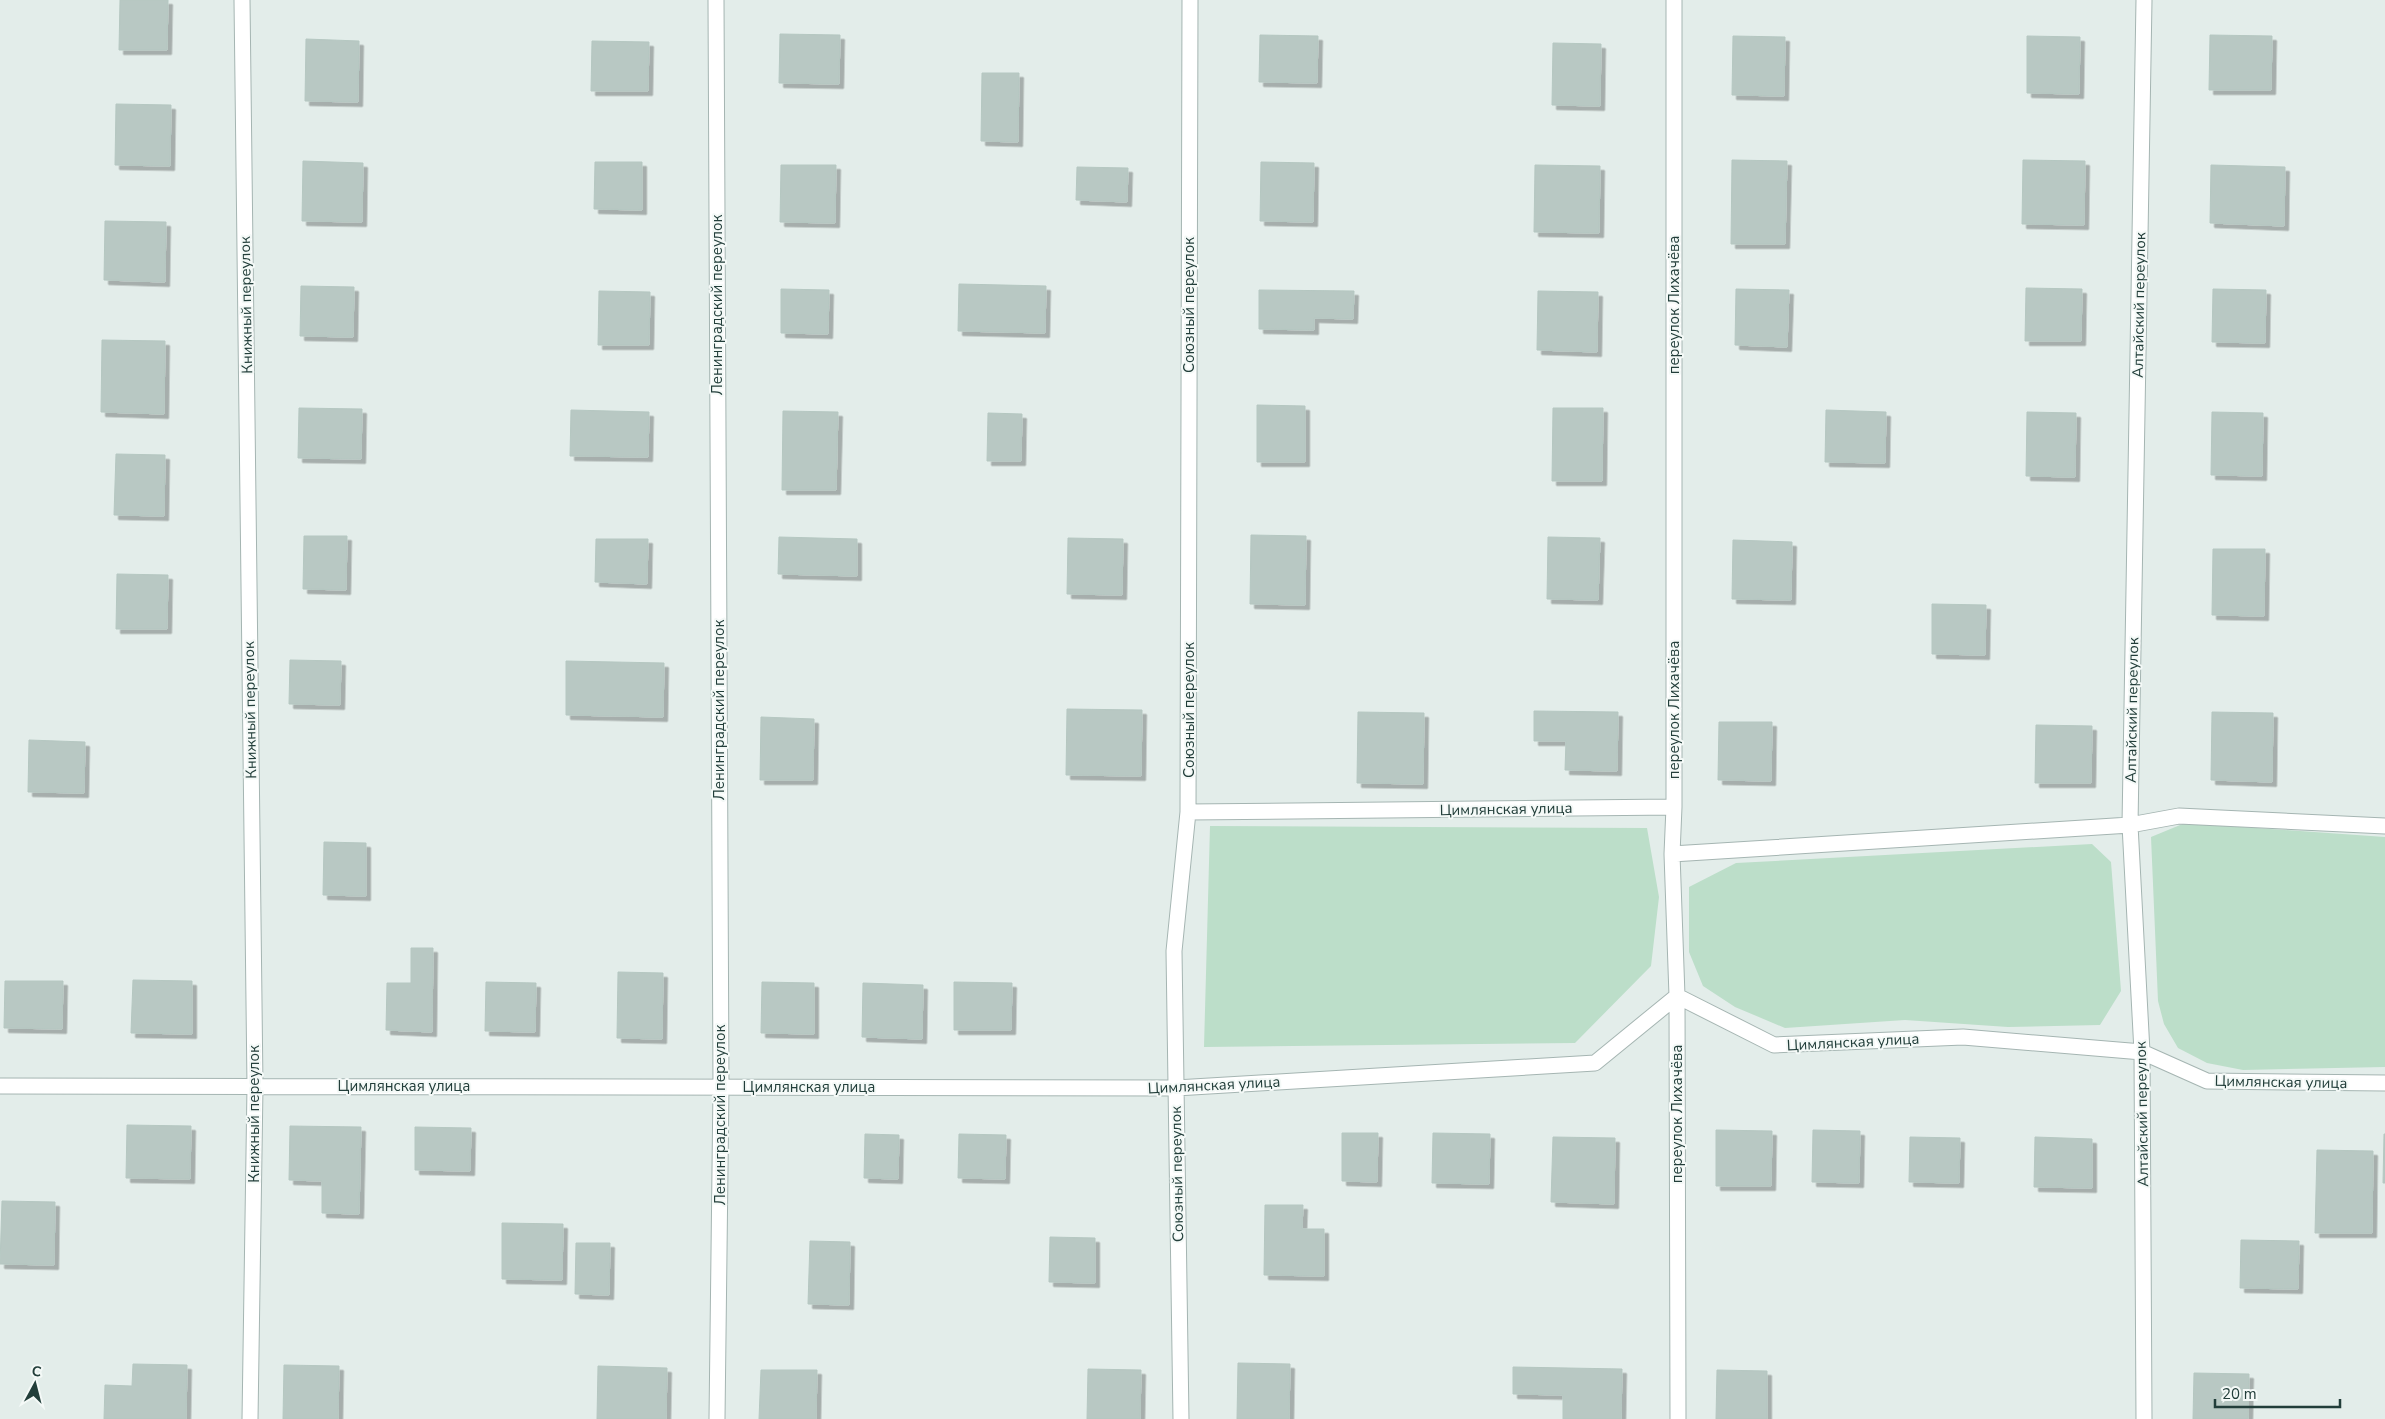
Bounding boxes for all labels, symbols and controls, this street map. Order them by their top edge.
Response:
street label: Ленинградский переулок [707,215,727,395]
street label: Алтайский переулок [2128,232,2150,378]
street label: Книжный переулок [235,236,257,374]
street label: переулок Лихачёва [1664,236,1684,374]
street label: Союзный переулок [1179,237,1199,373]
street label: Ленинградский переулок [709,620,729,800]
street label: Алтайский переулок [2121,637,2143,783]
street label: Книжный переулок [239,641,261,779]
street label: переулок Лихачёва [1664,641,1684,779]
street label: Союзный переулок [1179,642,1199,778]
street label: Цимлянская улица [1439,798,1573,820]
street label: Ленинградский переулок [710,1025,730,1205]
street label: Цимлянская улица [1786,1029,1920,1055]
street label: Алтайский переулок [2131,1041,2153,1187]
street label: Книжный переулок [244,1045,264,1183]
street label: переулок Лихачёва [1667,1045,1687,1183]
street label: Цимлянская улица [2214,1071,2348,1093]
street label: Цимлянская улица [1147,1072,1281,1098]
street label: Цимлянская улица [338,1076,470,1096]
street label: Цимлянская улица [743,1077,875,1097]
street label: Союзный переулок [1166,1106,1188,1242]
north arrow [10,1359,60,1409]
text: С [31,1362,43,1382]
scale bar [2215,1376,2340,1408]
text: 20 m [2222,1384,2257,1404]

